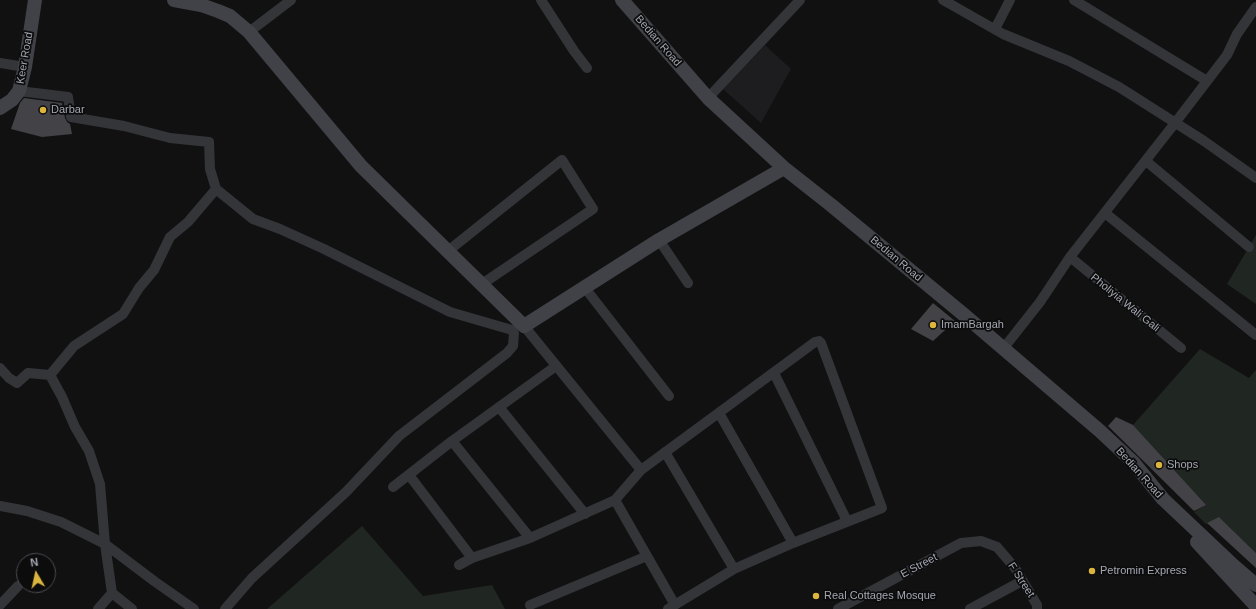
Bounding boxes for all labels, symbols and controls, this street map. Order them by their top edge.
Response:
street label: Bedian Road [632,13,684,69]
street label: Keer Road [14,31,36,85]
place label: Darbar [51,103,85,117]
marker: Darbar [38,105,48,115]
street label: Bedian Road [867,234,925,284]
street label: Pholiyia Wali Gali [1088,271,1162,335]
place label: ImamBargah [941,318,1004,332]
marker: ImamBargah [928,320,938,330]
street label: Bedian Road [1113,445,1165,501]
place label: Shops [1167,458,1198,472]
marker: Shops [1154,460,1164,470]
street label: E Street [898,551,940,581]
north arrow [16,553,56,593]
text: N [29,556,39,569]
street label: F Street [1005,560,1037,600]
place label: Petromin Express [1100,564,1187,578]
marker: Petromin Express [1087,566,1097,576]
place label: Real Cottages Mosque [824,589,936,603]
marker: Real Cottages Mosque [811,591,821,601]

